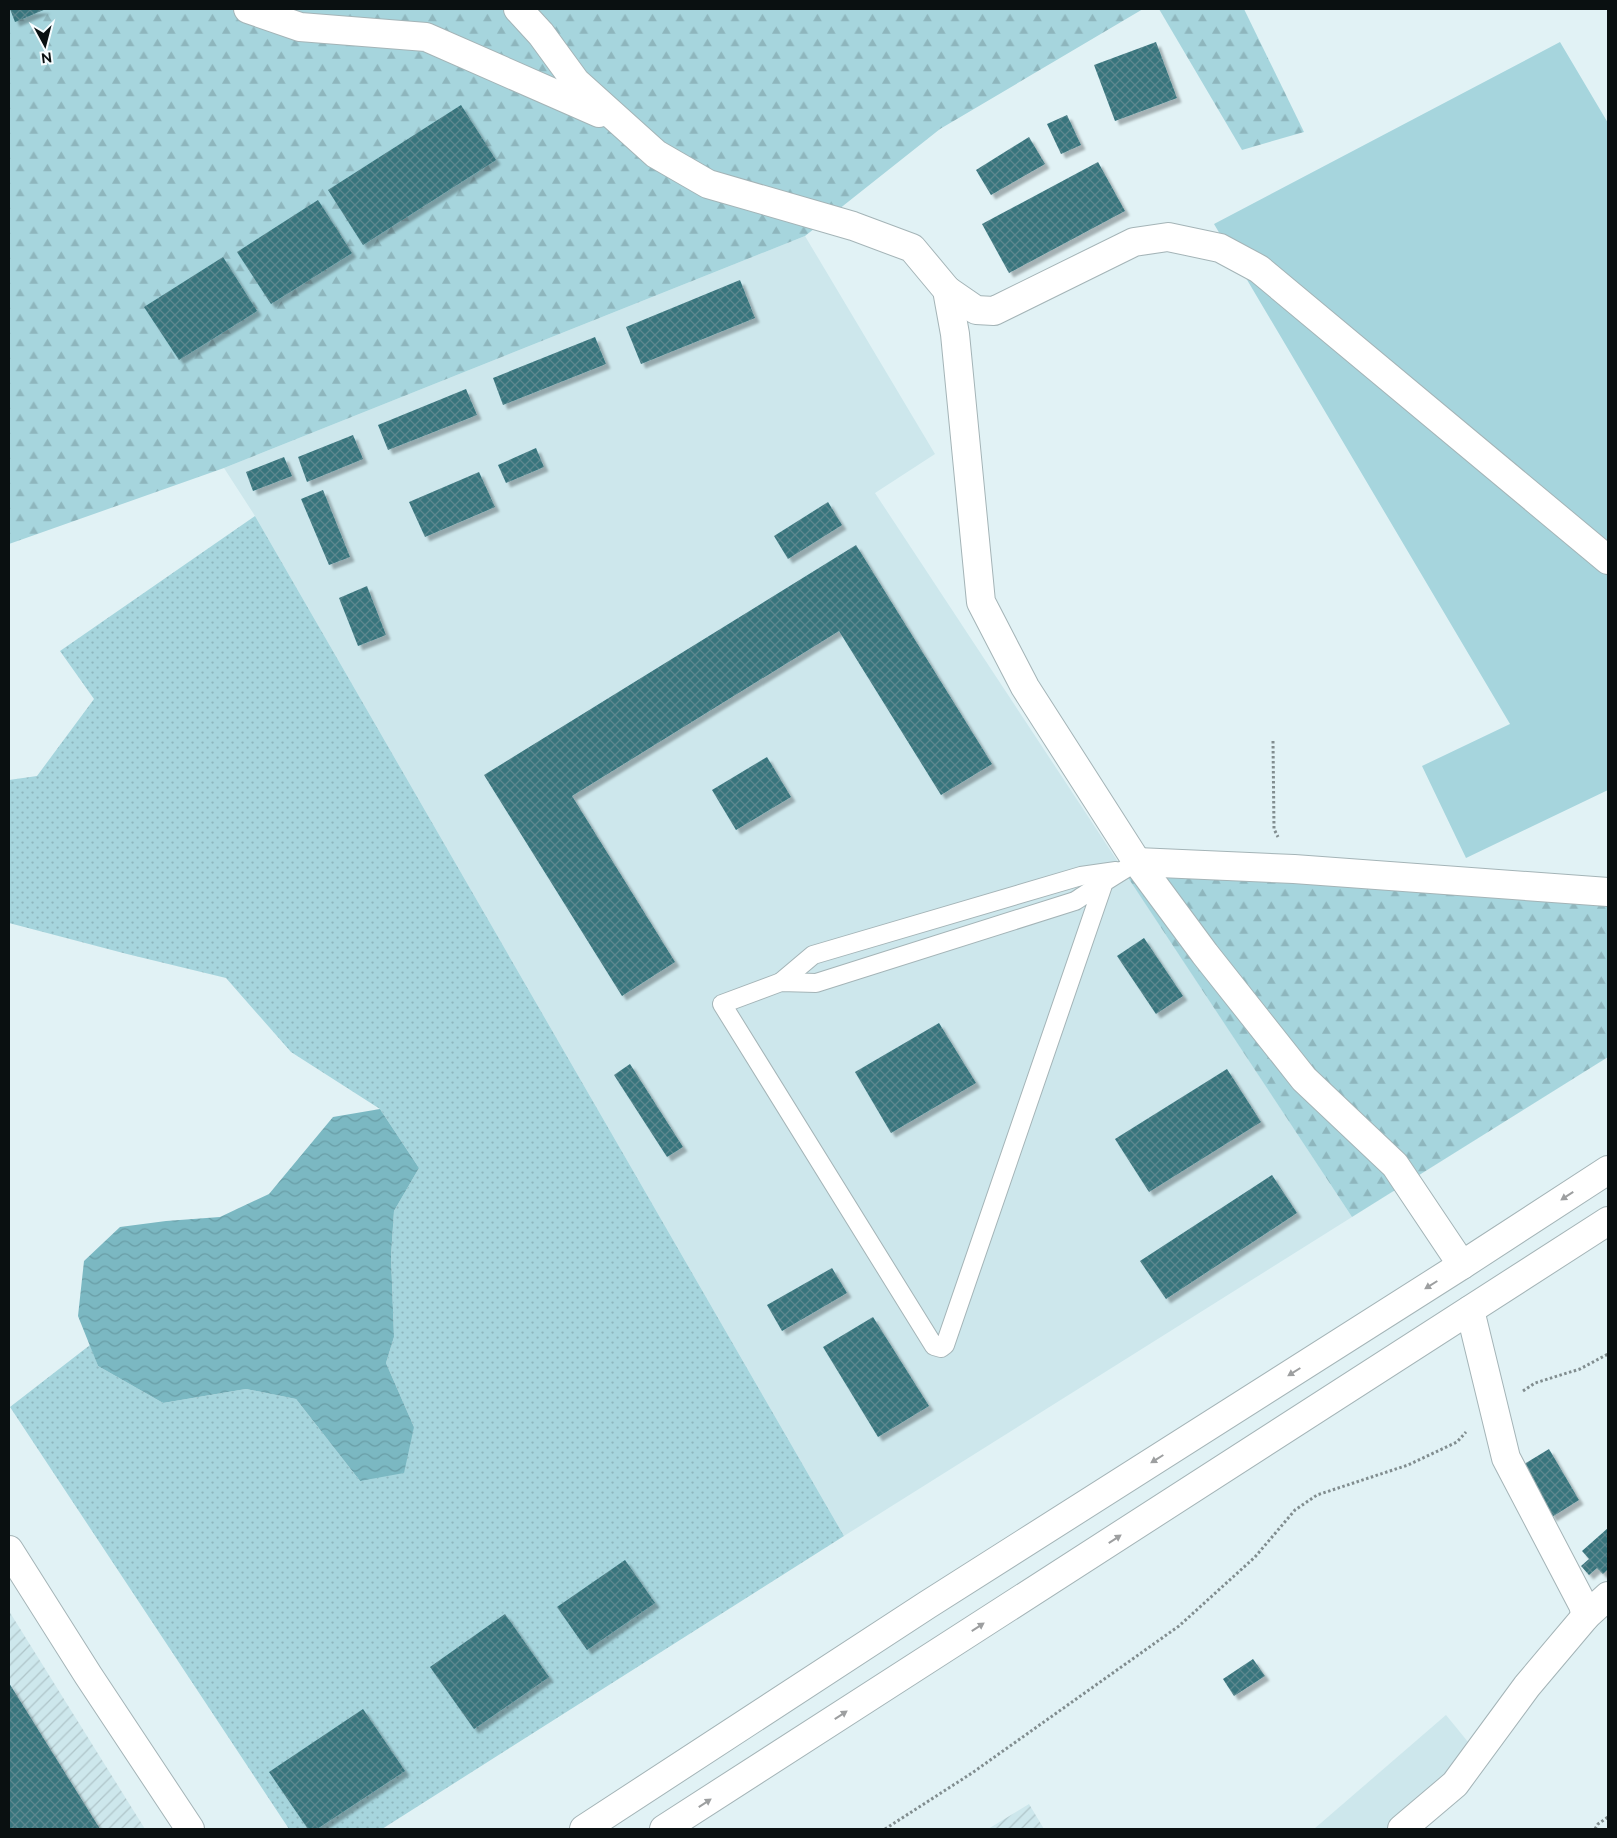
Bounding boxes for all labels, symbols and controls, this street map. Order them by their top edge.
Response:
north arrow [20,20,70,70]
text: N [40,49,53,66]
one-way arrow [1561,1191,1574,1201]
one-way arrow [1425,1280,1438,1289]
one-way arrow [1287,1367,1301,1377]
one-way arrow [1150,1454,1163,1464]
one-way arrow [1108,1534,1121,1544]
one-way arrow [971,1622,985,1632]
one-way arrow [835,1710,848,1720]
one-way arrow [698,1798,711,1808]

